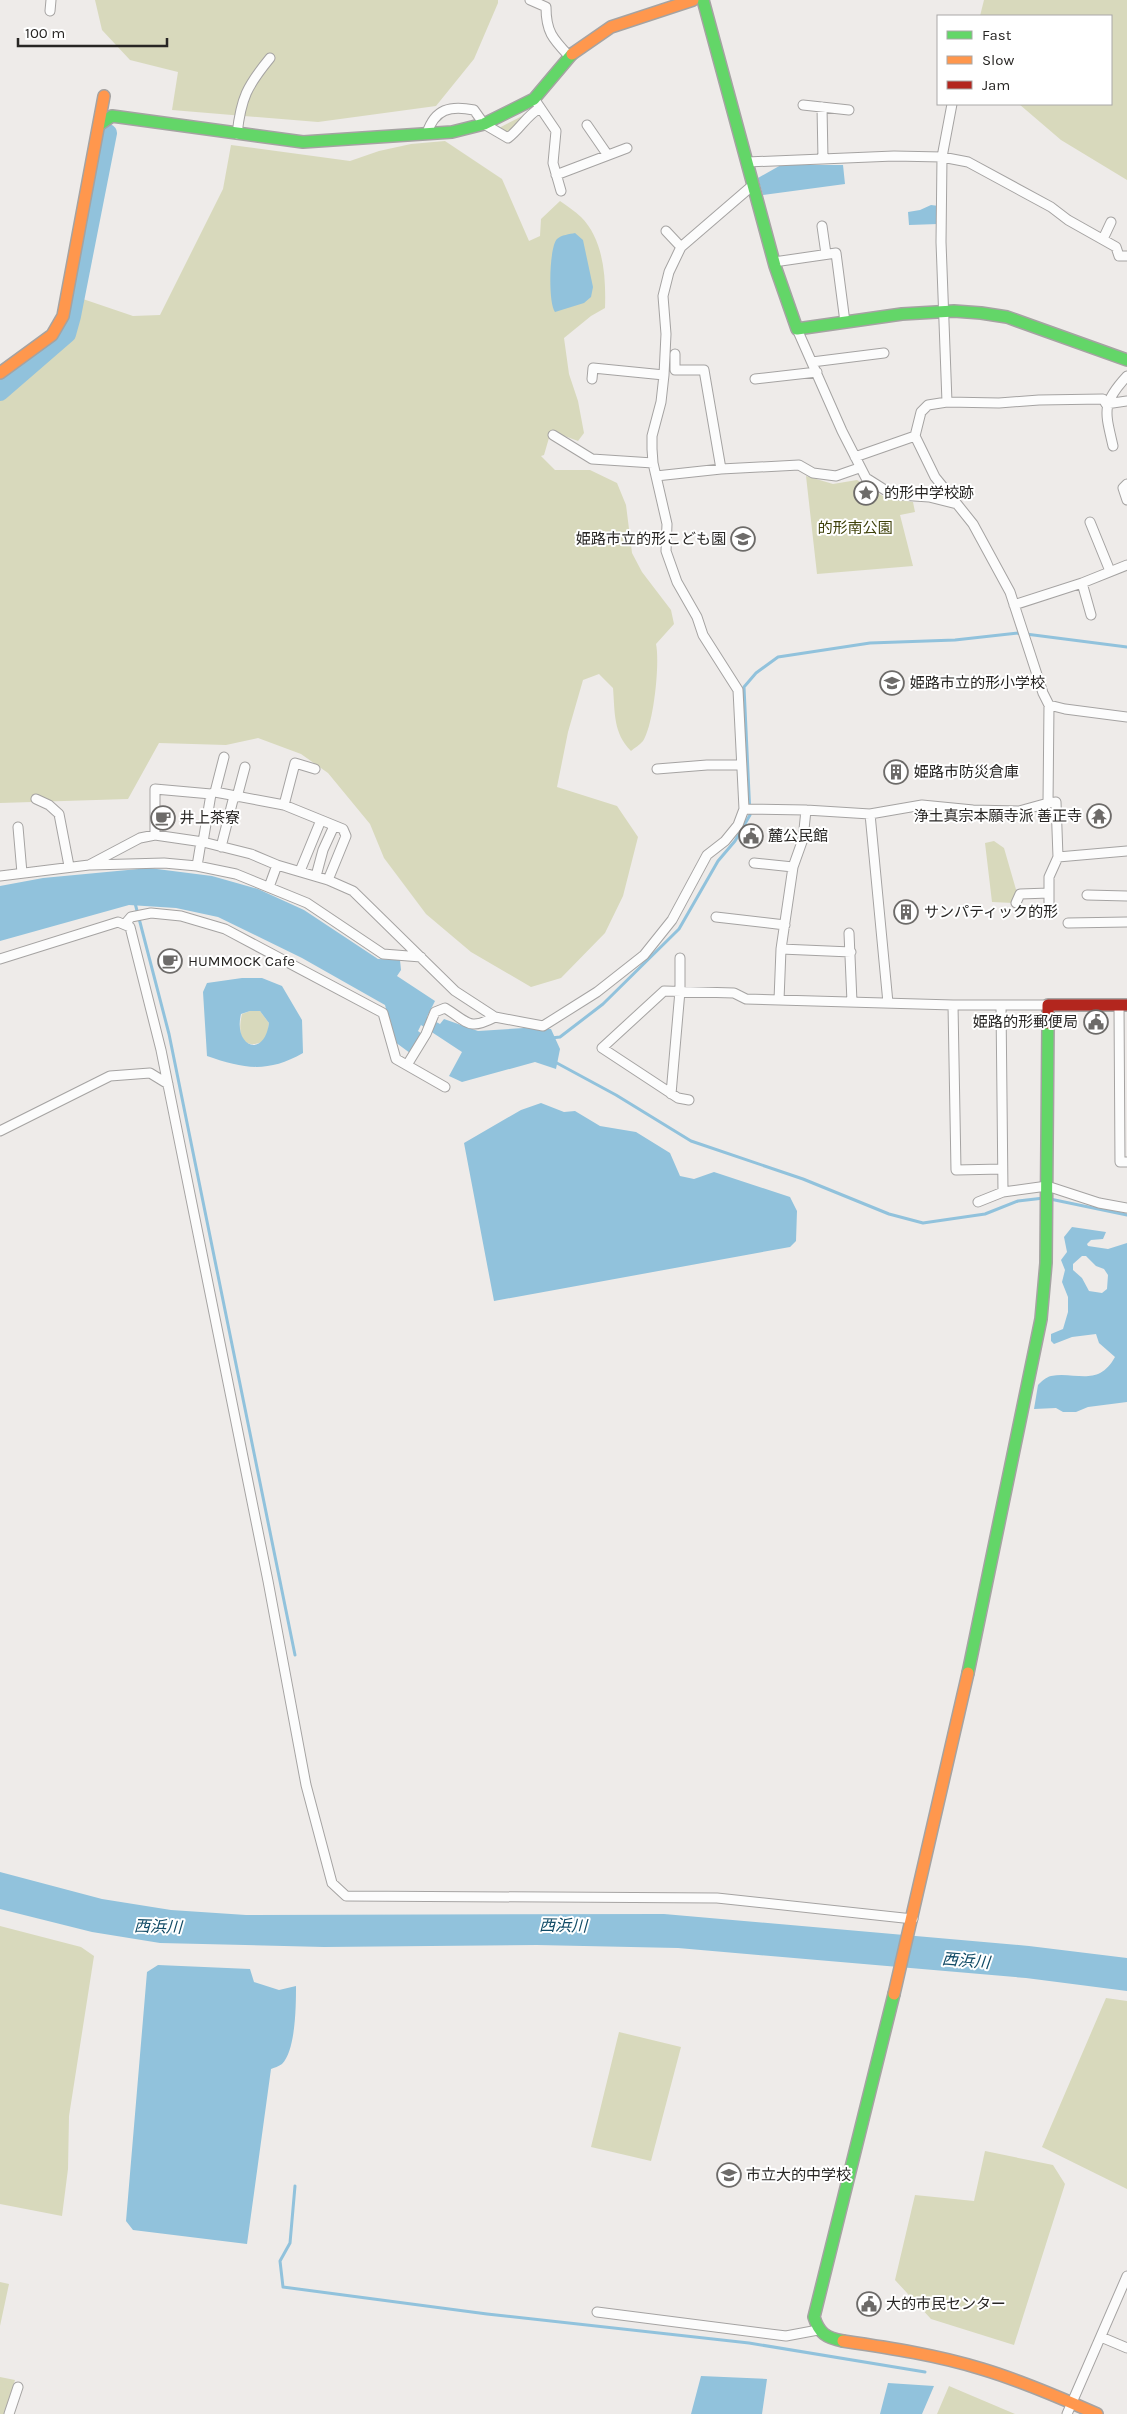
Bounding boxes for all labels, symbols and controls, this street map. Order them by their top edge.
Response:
scale bar [18,15,166,47]
legend [937,15,1112,105]
text: 100 m [25,24,65,42]
text: Fast [982,26,1012,44]
text: Slow [982,51,1014,69]
text: Jam [982,76,1010,94]
place icon: 的形中学校跡 [853,480,879,506]
place label: 的形中学校跡 [884,484,974,502]
park label: 的形南公園 [817,519,893,537]
school or university icon: 姫路市立的形こども園 [730,526,756,552]
place label: 姫路市立的形こども園 [576,530,726,548]
school or university icon: 姫路市立的形小学校 [879,670,905,696]
place label: 姫路市立的形小学校 [910,674,1045,692]
building icon: 姫路市防災倉庫 [883,759,909,785]
place label: 姫路市防災倉庫 [914,763,1019,781]
temple icon: 浄土真宗本願寺派 善正寺 [1086,803,1112,829]
cafe icon: 井上茶寮 [150,805,176,831]
place label: 浄土真宗本願寺派 善正寺 [913,807,1082,825]
place label: 井上茶寮 [180,809,240,827]
public building icon: 麓公民館 [738,823,764,849]
place label: 麓公民館 [768,827,828,845]
building icon: サンパティック的形 [893,899,919,925]
place label: サンパティック的形 [924,903,1058,921]
cafe icon: HUMMOCK Cafe [157,948,183,974]
place label: HUMMOCK Cafe [188,952,295,970]
public building icon: 姫路的形郵便局 [1083,1009,1109,1035]
place label: 姫路的形郵便局 [973,1013,1078,1031]
water label: 西浜川 [134,1916,184,1937]
water label: 西浜川 [539,1916,589,1935]
water label: 西浜川 [941,1949,993,1972]
school or university icon: 市立大的中学校 [716,2162,742,2188]
place label: 市立大的中学校 [746,2166,851,2184]
public building icon: 大的市民センター [856,2291,882,2317]
place label: 大的市民センター [886,2295,1006,2313]

